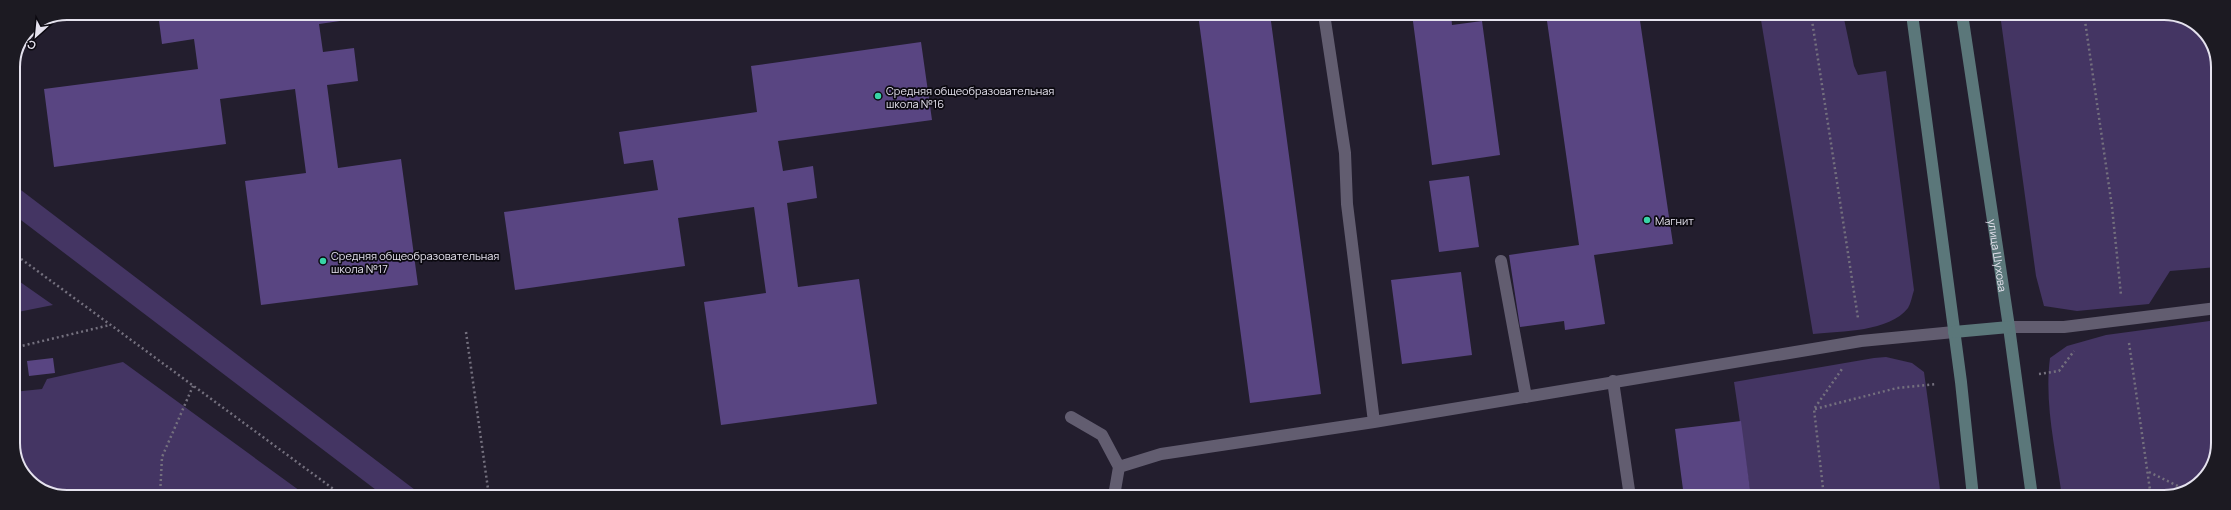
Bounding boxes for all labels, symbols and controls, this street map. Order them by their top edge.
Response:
north arrow [16,16,56,56]
text: С [24,37,38,54]
place label: Средняя общеобразовательная школа №16 [886,83,1054,111]
marker: Средняя общеобразовательная школа №16 [873,91,883,101]
place label: Магнит [1655,213,1694,228]
marker: Магнит [1642,215,1652,225]
street label: улица Шухова [1985,218,2011,293]
place label: Средняя общеобразовательная школа №17 [331,248,499,276]
marker: Средняя общеобразовательная школа №17 [318,256,328,266]

